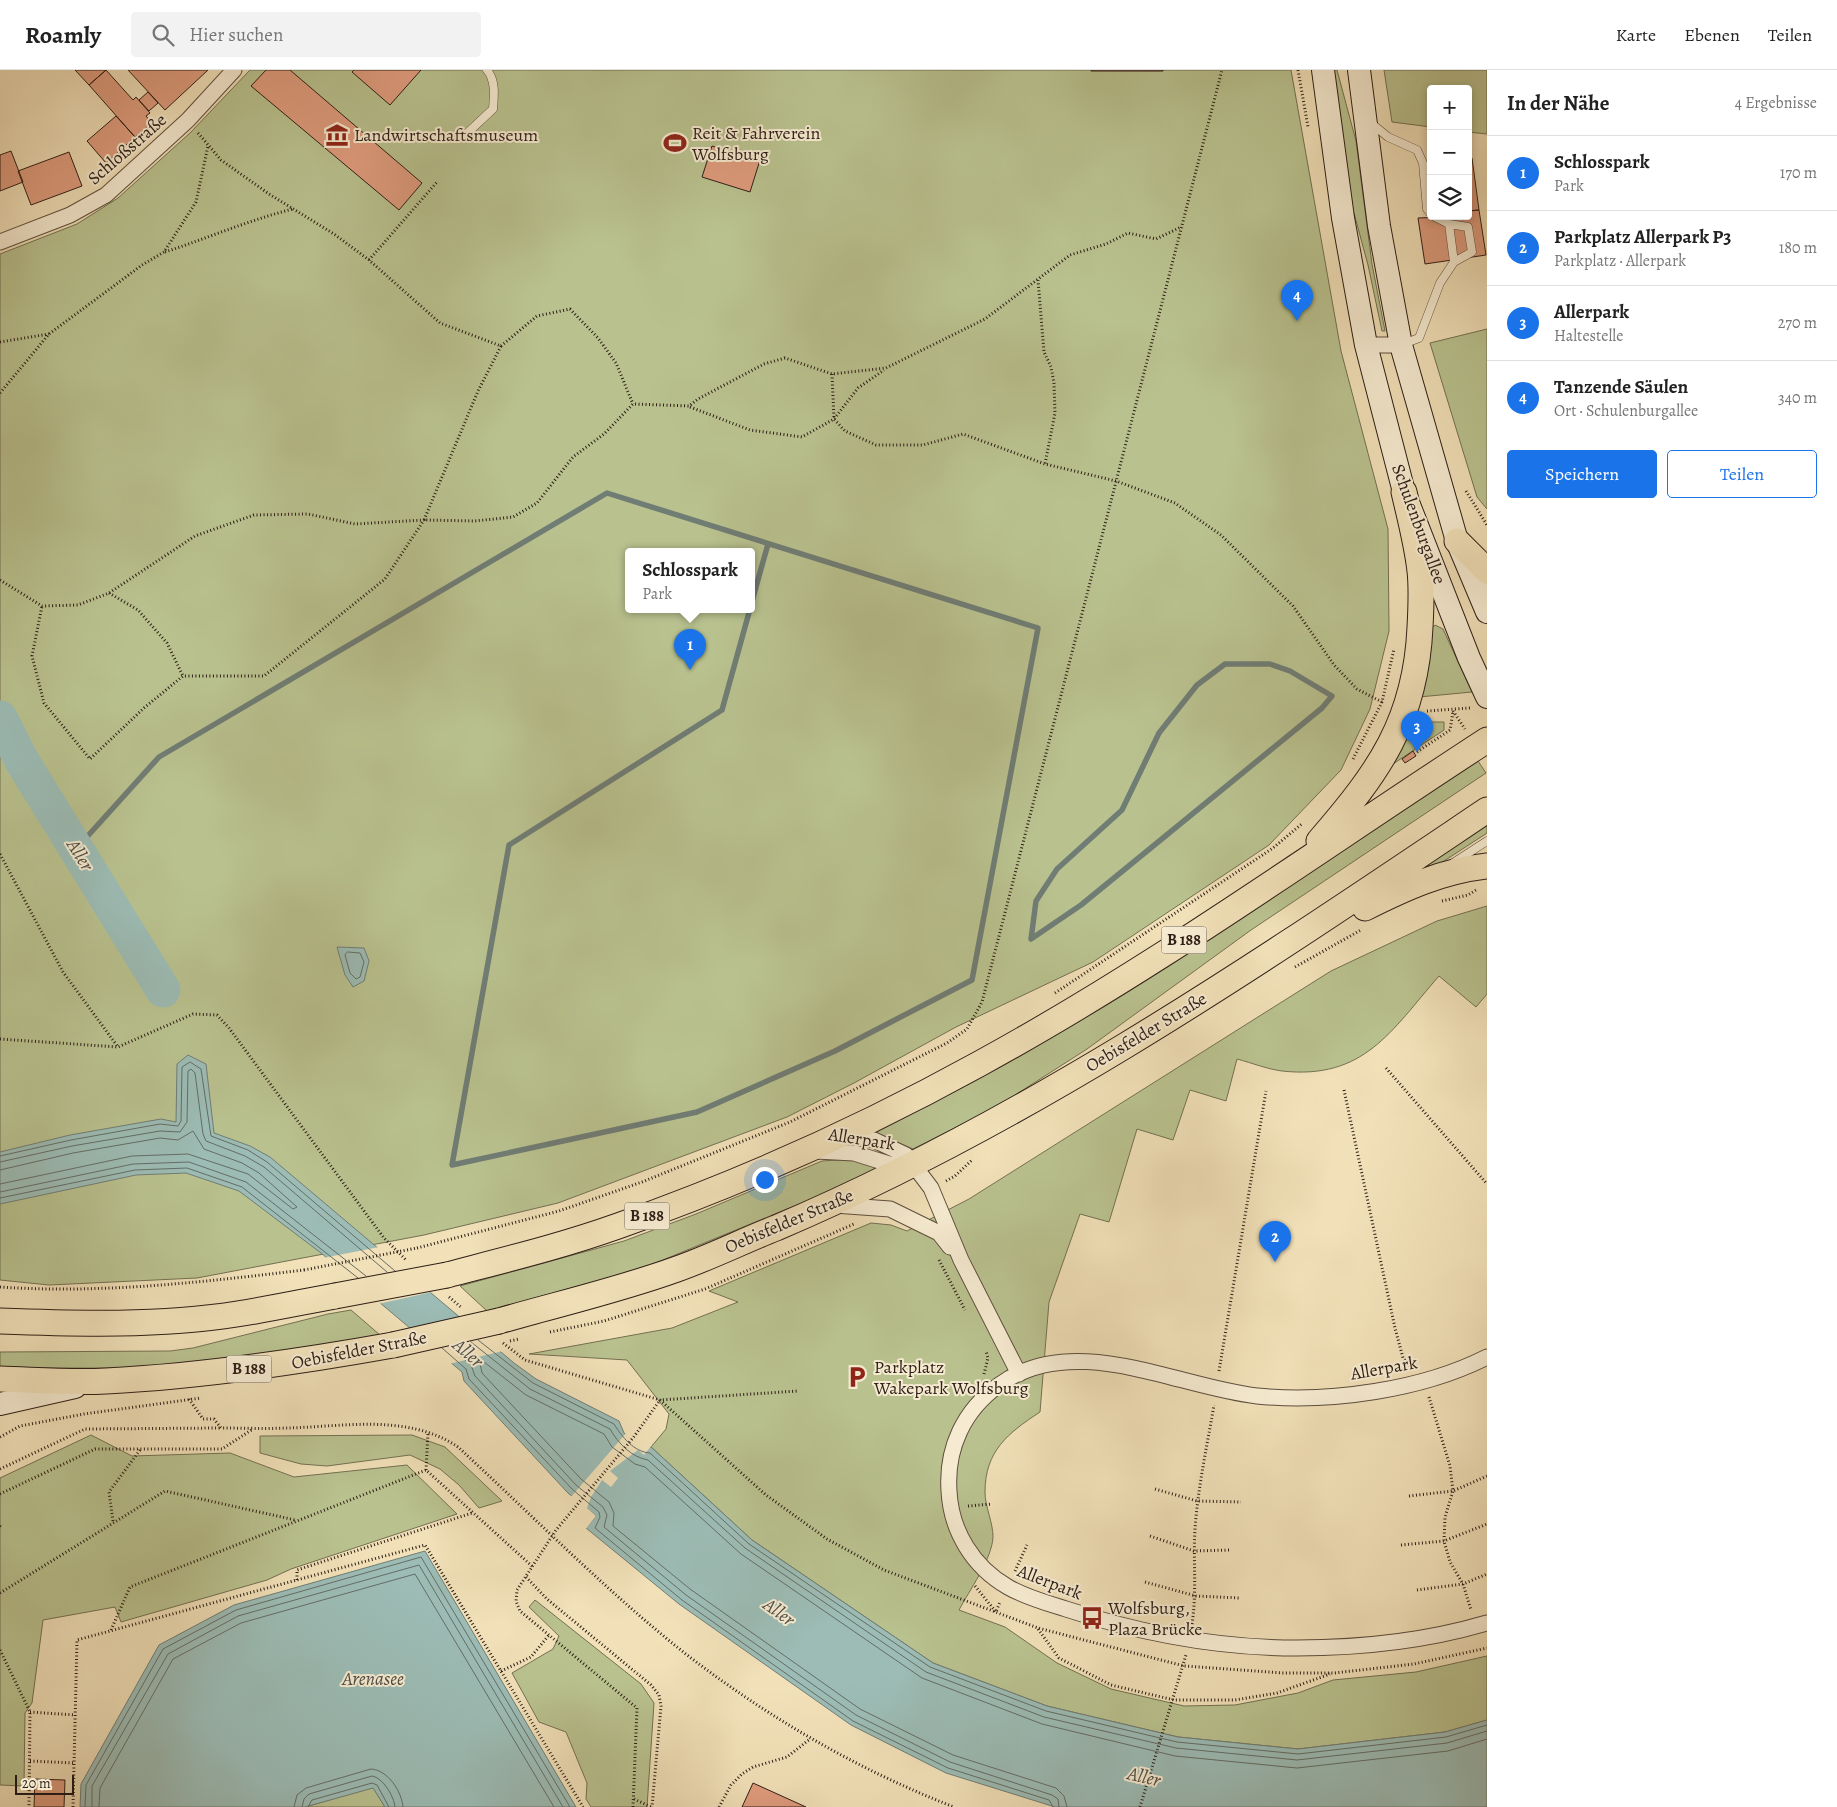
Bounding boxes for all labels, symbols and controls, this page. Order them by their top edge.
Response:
search box [131,12,481,57]
text: Roamly [25,19,101,51]
icon: search [149,21,177,49]
text: Hier suchen [189,22,283,48]
text: Karte [1616,23,1656,47]
text: Ebenen [1684,23,1740,47]
text: Teilen [1768,23,1812,47]
map controls [1427,85,1472,220]
button: + [1427,85,1472,130]
text: In der Nähe [1507,89,1609,117]
text: 4 Ergebnisse [1735,92,1817,114]
street label: Schloßstraße [82,108,172,190]
place label: Reit & Fahrverein Wolfsburg [691,121,821,166]
museum icon: Landwirtschaftsmuseum [324,122,350,148]
place label: Landwirtschaftsmuseum [354,123,538,147]
sports icon: Reit & Fahrverein Wolfsburg [662,130,688,156]
button: − [1427,130,1472,175]
text: Schlosspark [1554,149,1650,175]
text: 1 [1520,162,1526,184]
text: 170 m [1780,162,1817,184]
button: layers [1427,175,1472,220]
text: Park [1554,175,1584,197]
text: Parkplatz Allerpark P3 [1554,224,1732,250]
text: 2 [1519,237,1527,259]
text: 180 m [1779,237,1817,259]
text: Parkplatz · Allerpark [1554,250,1686,272]
pin: 4 [1281,280,1313,321]
text: Allerpark [1554,299,1629,325]
text: 3 [1520,312,1526,334]
text: 270 m [1778,312,1817,334]
text: Haltestelle [1554,325,1623,347]
text: Tanzende Säulen [1554,374,1688,400]
text: 4 [1519,387,1527,409]
text: 340 m [1778,387,1817,409]
text: Ort · Schulenburgallee [1554,400,1698,422]
button: Speichern [1507,450,1657,498]
button: Teilen [1667,450,1817,498]
street label: Schulenburgallee [1386,461,1452,587]
popup [625,548,755,613]
text: Schlosspark [642,557,738,583]
text: Park [642,583,672,605]
pin: 1 [674,629,706,670]
pin: 3 [1401,711,1433,752]
water label: Aller [60,833,101,877]
road number: B 188 [1162,926,1206,954]
street label: Oebisfelder Straße [1081,986,1211,1078]
street label: Allerpark [826,1122,897,1156]
your location [752,1167,778,1193]
street label: Oebisfelder Straße [721,1183,857,1259]
road number: B 188 [624,1202,670,1230]
pin: 2 [1259,1221,1291,1262]
street label: Oebisfelder Straße [289,1325,429,1375]
water label: Aller [446,1332,490,1375]
street label: Allerpark [1348,1350,1419,1386]
place label: Parkplatz Wakepark Wolfsburg [873,1355,1028,1400]
road number: B 188 [226,1356,272,1382]
parking icon: Parkplatz Wakepark Wolfsburg [844,1364,870,1390]
street label: Allerpark [1013,1558,1086,1605]
water label: Aller [757,1591,801,1633]
place label: Wolfsburg, Plaza Brücke [1107,1596,1202,1641]
bus stop icon: Wolfsburg, Plaza Brücke [1079,1605,1105,1631]
water label: Arenasee [341,1666,404,1692]
water label: Aller [1124,1760,1164,1794]
scale bar [15,1772,74,1795]
text: 20 m [22,1774,51,1793]

